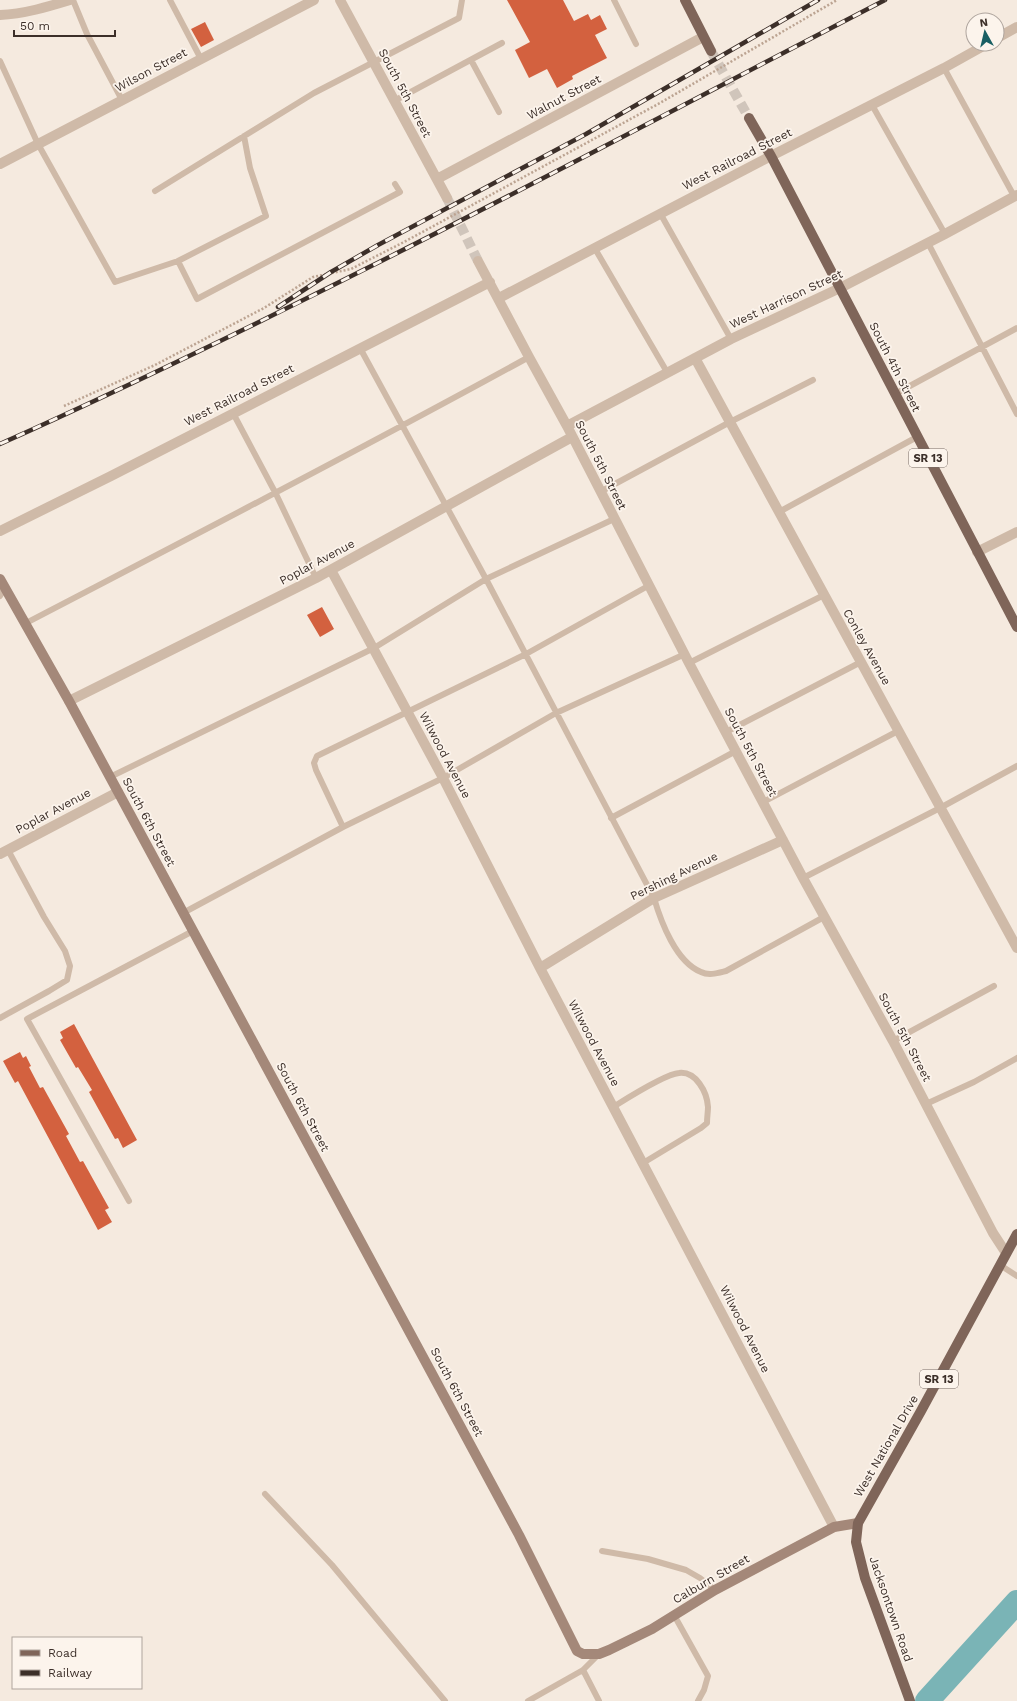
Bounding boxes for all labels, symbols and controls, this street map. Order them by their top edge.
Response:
scale bar [14,12,115,38]
north arrow [965,12,1005,52]
text: N [979,16,989,30]
text: 50 m [20,19,50,33]
street label: Wilson Street [113,45,189,95]
street label: South 5th Street [376,46,434,140]
street label: Walnut Street [525,72,603,122]
street label: West Railroad Street [680,125,794,193]
street label: West Harrison Street [727,267,845,331]
street label: South 4th Street [866,320,924,414]
street label: West Railroad Street [182,361,296,429]
street label: South 5th Street [572,418,630,512]
road number: SR 13 [909,449,947,467]
street label: Poplar Avenue [277,536,357,588]
street label: Conley Avenue [840,606,894,688]
street label: South 5th Street [722,705,780,799]
street label: Wilwood Avenue [416,709,474,801]
street label: South 6th Street [120,775,178,869]
street label: Poplar Avenue [13,785,93,837]
street label: Pershing Avenue [628,849,720,903]
street label: South 5th Street [876,990,934,1084]
street label: Wilwood Avenue [565,997,623,1089]
street label: South 6th Street [274,1060,332,1154]
street label: Wilwood Avenue [717,1283,773,1375]
street label: South 6th Street [428,1345,486,1439]
road number: SR 13 [920,1370,958,1388]
street label: West National Drive [851,1392,921,1500]
street label: Calburn Street [670,1551,752,1607]
street label: Jacksontown Road [866,1554,916,1664]
legend [12,1637,142,1689]
text: Road [48,1646,77,1660]
text: Railway [48,1666,93,1680]

